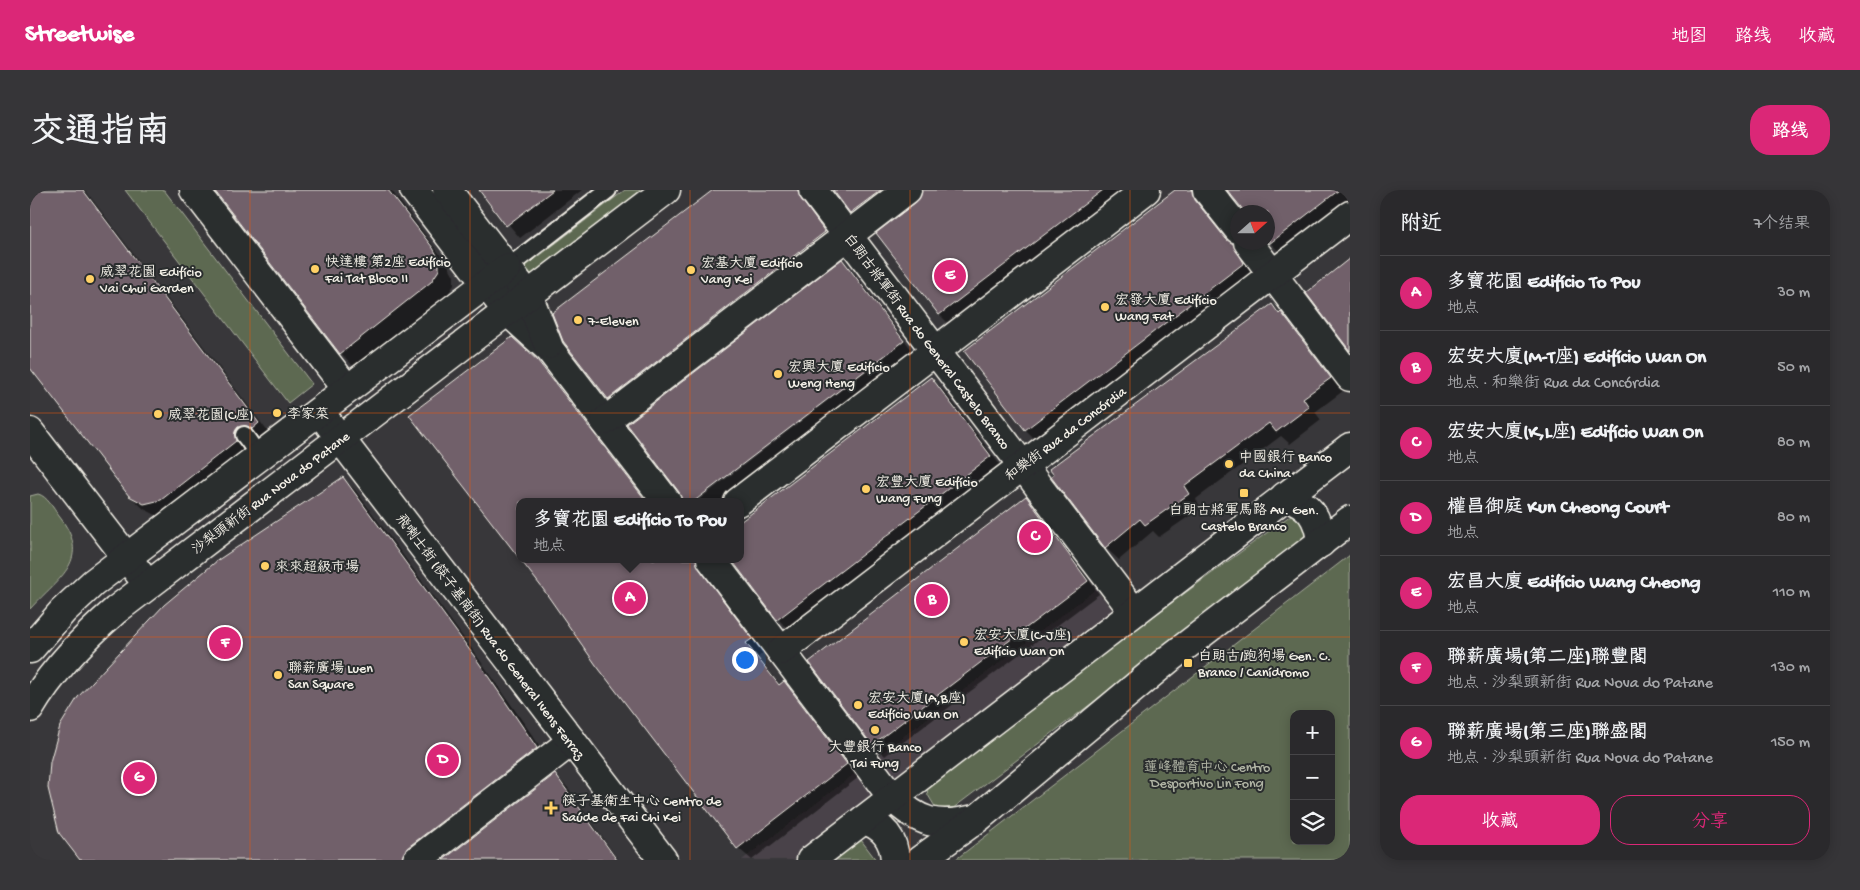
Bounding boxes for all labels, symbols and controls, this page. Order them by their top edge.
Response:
text: Streetwise [25,21,134,50]
text: 地图 [1671,27,1707,48]
text: 路线 [1735,27,1771,48]
text: 收藏 [1799,27,1835,48]
button: 路线 [1750,105,1830,155]
text: 交通指南 [30,114,170,155]
north arrow [1230,205,1275,250]
text: 附近 [1400,213,1442,238]
text: 7个结果 [1754,216,1810,235]
street label: 白朗古將軍街 Rua do General Castelo Branco [839,231,1014,454]
place label: 快達樓 第2座 Edifício Fai Tat Bloco II [324,254,451,288]
place label: 宏基大廈 Edifício Vang Kei [700,256,803,289]
pin: E [934,257,966,295]
marker: 快達樓 第2座 Edifício Fai Tat Bloco II [309,263,321,275]
place label: 威翠花園 Edifício Vai Chui Garden [99,264,202,298]
marker: 宏基大廈 Edifício Vang Kei [685,264,697,276]
text: 多寶花園 Edifício To Pou [1447,272,1640,295]
marker: 威翠花園 Edifício Vai Chui Garden [84,273,96,285]
text: A [1411,284,1421,303]
text: 30 m [1777,284,1810,303]
place label: 宏發大廈 Edifício Wang Fat [1115,292,1217,326]
text: 地点 [1447,300,1479,319]
marker: 宏發大廈 Edifício Wang Fat [1099,301,1111,313]
marker: 7-Eleven [572,314,584,326]
place label: 7-Eleven [587,314,639,331]
text: 宏安大廈(M-T座) Edifício Wan On [1447,347,1706,370]
place label: 宏興大廈 Edifício Weng Heng [788,359,890,393]
text: B [1412,359,1420,378]
text: 50 m [1777,359,1810,378]
marker: 宏興大廈 Edifício Weng Heng [772,368,784,380]
text: 地点 · 和樂街 Rua da Concórdia [1447,375,1660,394]
street label: 和樂街 Rua da Concórdia [1002,382,1131,486]
place label: 威翠花園(C座) [168,407,254,425]
marker: 李家菜 [271,407,283,419]
place label: 李家菜 [287,407,329,424]
marker: 威翠花園(C座) [152,408,164,420]
text: 宏安大廈(K,L座) Edifício Wan On [1447,422,1703,445]
street label: 沙梨頭新街 Rua Nova do Patane [188,428,355,559]
text: C [1412,434,1420,453]
text: 80 m [1777,434,1810,453]
place label: 中國銀行 Banco da China [1239,449,1332,483]
text: 地点 [1447,450,1479,469]
marker: 中國銀行 Banco da China [1223,458,1235,470]
place label: 宏豐大廈 Edifício Wang Fung [876,474,978,508]
marker: 宏豐大廈 Edifício Wang Fung [860,483,872,495]
marker: 白朗古將軍馬路 Av. Gen. Castelo Branco [1238,487,1250,499]
text: 權昌御庭 Kun Cheong Court [1447,497,1668,520]
popup [516,498,744,563]
place label: 白朗古將軍馬路 Av. Gen. Castelo Branco [1169,502,1319,536]
text: D [1411,509,1421,528]
text: 80 m [1777,509,1810,528]
text: 多寶花園 Edifício To Pou [533,510,727,533]
street label: 飛喇士街 (筷子基南街) Rua do General Ivens Ferraz [391,511,588,764]
pin: C [1019,518,1051,556]
text: 地点 [1447,525,1479,544]
text: 地点 [533,538,565,557]
place label: 來來超級市場 [275,559,359,577]
marker: 來來超級市場 [259,560,271,572]
text: 宏昌大廈 Edifício Wang Cheong [1447,572,1701,595]
pin: A [614,579,646,617]
pin: B [916,581,948,619]
text: E [1411,584,1421,603]
text: 110 m [1773,584,1810,603]
text: 地点 [1447,600,1479,619]
pin: F [209,624,241,662]
place label: 宏安大廈(C-J座) Edifício Wan On [974,628,1071,661]
marker: 宏安大廈(C-J座) Edifício Wan On [958,636,970,648]
your location [732,647,758,673]
text: 聯薪廣場(第二座)聯豐閣 [1447,647,1648,670]
place label: 白朗古/跑狗場 Gen. C. Branco / Canídromo [1197,648,1331,682]
marker: 白朗古/跑狗場 Gen. C. Branco / Canídromo [1182,657,1194,669]
text: F [1412,659,1420,678]
text: 130 m [1771,659,1810,678]
place label: 聯薪廣場 Luen San Square [288,660,373,694]
marker: 聯薪廣場 Luen San Square [272,669,284,681]
text: 地点 · 沙梨頭新街 Rua Nova do Patane [1447,675,1713,694]
place label: 宏安大廈(A,B座) Edifício Wan On [868,691,966,724]
marker: 宏安大廈(A,B座) Edifício Wan On [852,699,864,711]
map controls [1290,710,1335,845]
button: + [1290,710,1335,755]
text: 聯薪廣場(第三座)聯盛閣 [1447,722,1648,745]
marker: 大豐銀行 Banco Tai Fung [869,724,881,736]
text: G [1411,734,1421,753]
text: 150 m [1771,734,1810,753]
place label: 大豐銀行 Banco Tai Fung [829,739,921,773]
pin: D [427,741,459,779]
text: 地点 · 沙梨頭新街 Rua Nova do Patane [1447,750,1713,769]
button: − [1290,755,1335,800]
pin: G [123,759,155,797]
park label: 蓮峰體育中心 Centro Desportivo Lin Fong [1144,760,1270,793]
place label: 筷子基衛生中心 Centro de Saúde de Fai Chi Kei [562,794,722,827]
button: 收藏 [1400,795,1600,845]
button: 分享 [1610,795,1810,845]
button: layers [1290,800,1335,845]
marker: 筷子基衛生中心 Centro de Saúde de Fai Chi Kei [544,801,558,815]

